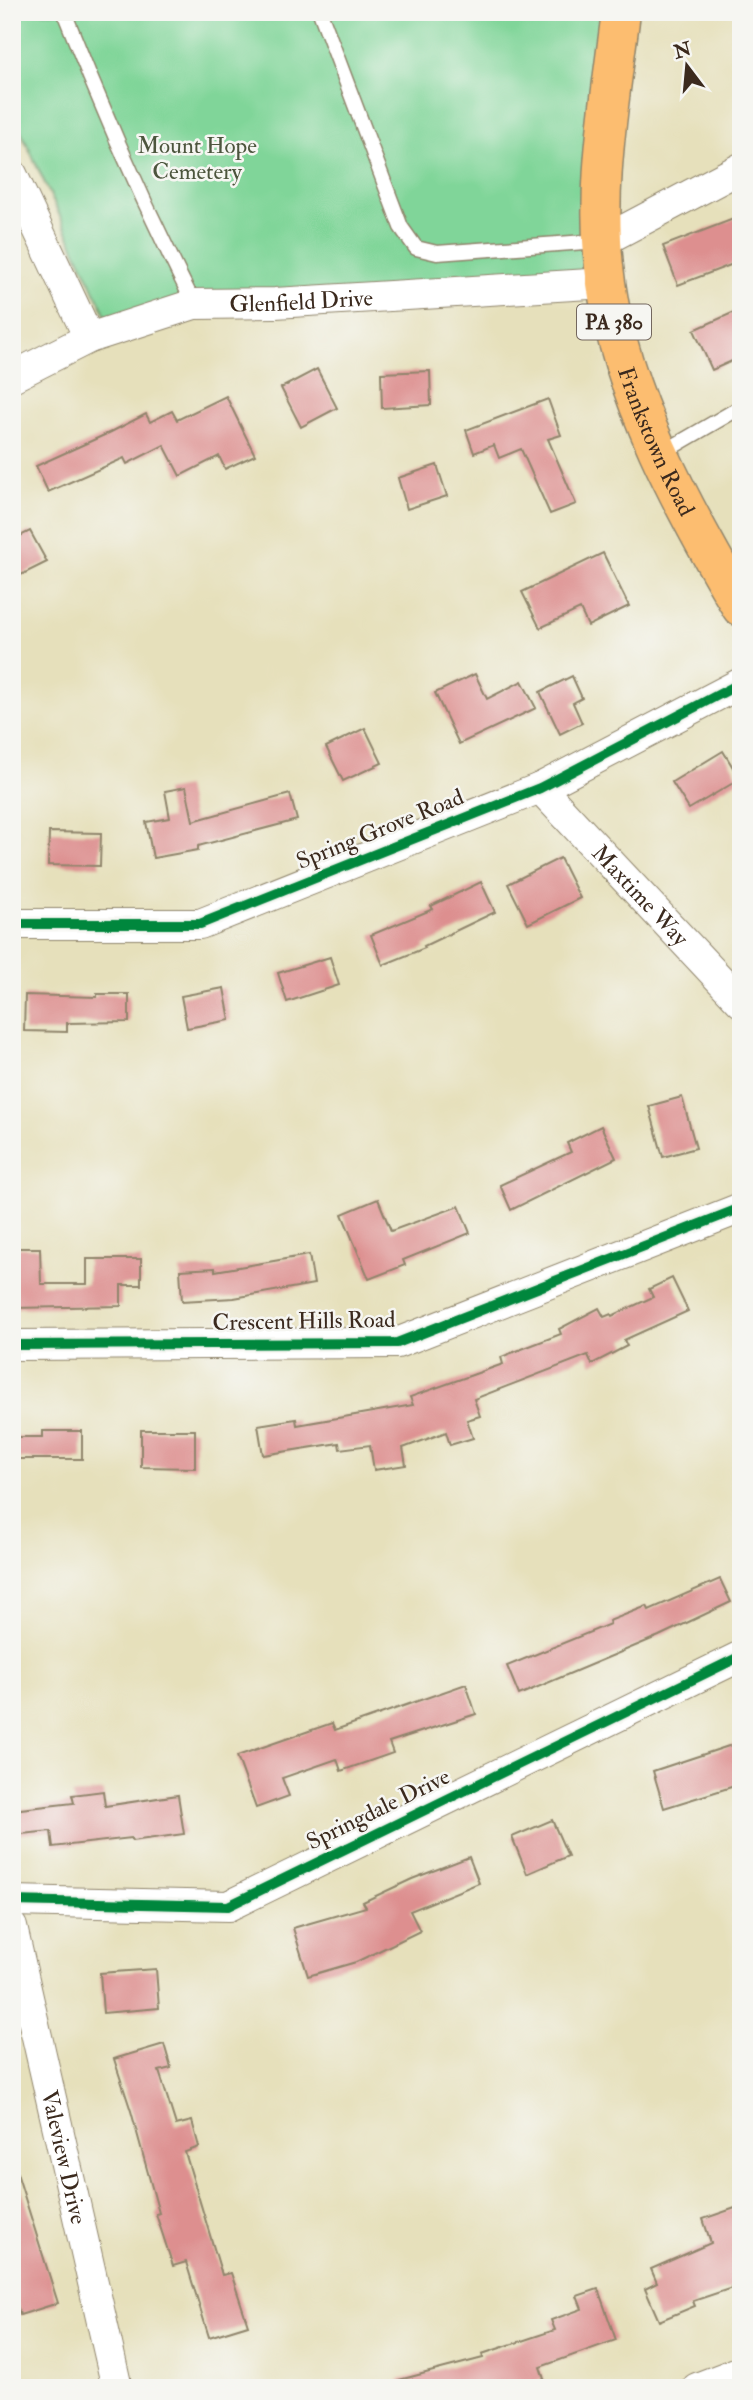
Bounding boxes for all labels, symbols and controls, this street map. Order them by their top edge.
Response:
north arrow [652,32,722,102]
text: N [670,36,695,65]
park label: Mount Hope Cemetery [137,131,257,186]
street label: Glenfield Drive [229,283,374,318]
road number: PA 380 [577,304,651,340]
street label: Frankstown Road [612,363,702,521]
street label: Spring Grove Road [292,782,468,877]
street label: Maxtime Way [586,838,696,953]
street label: Crescent Hills Road [212,1305,396,1337]
street label: Springdale Drive [302,1762,455,1857]
street label: Valeview Drive [35,2087,94,2227]

